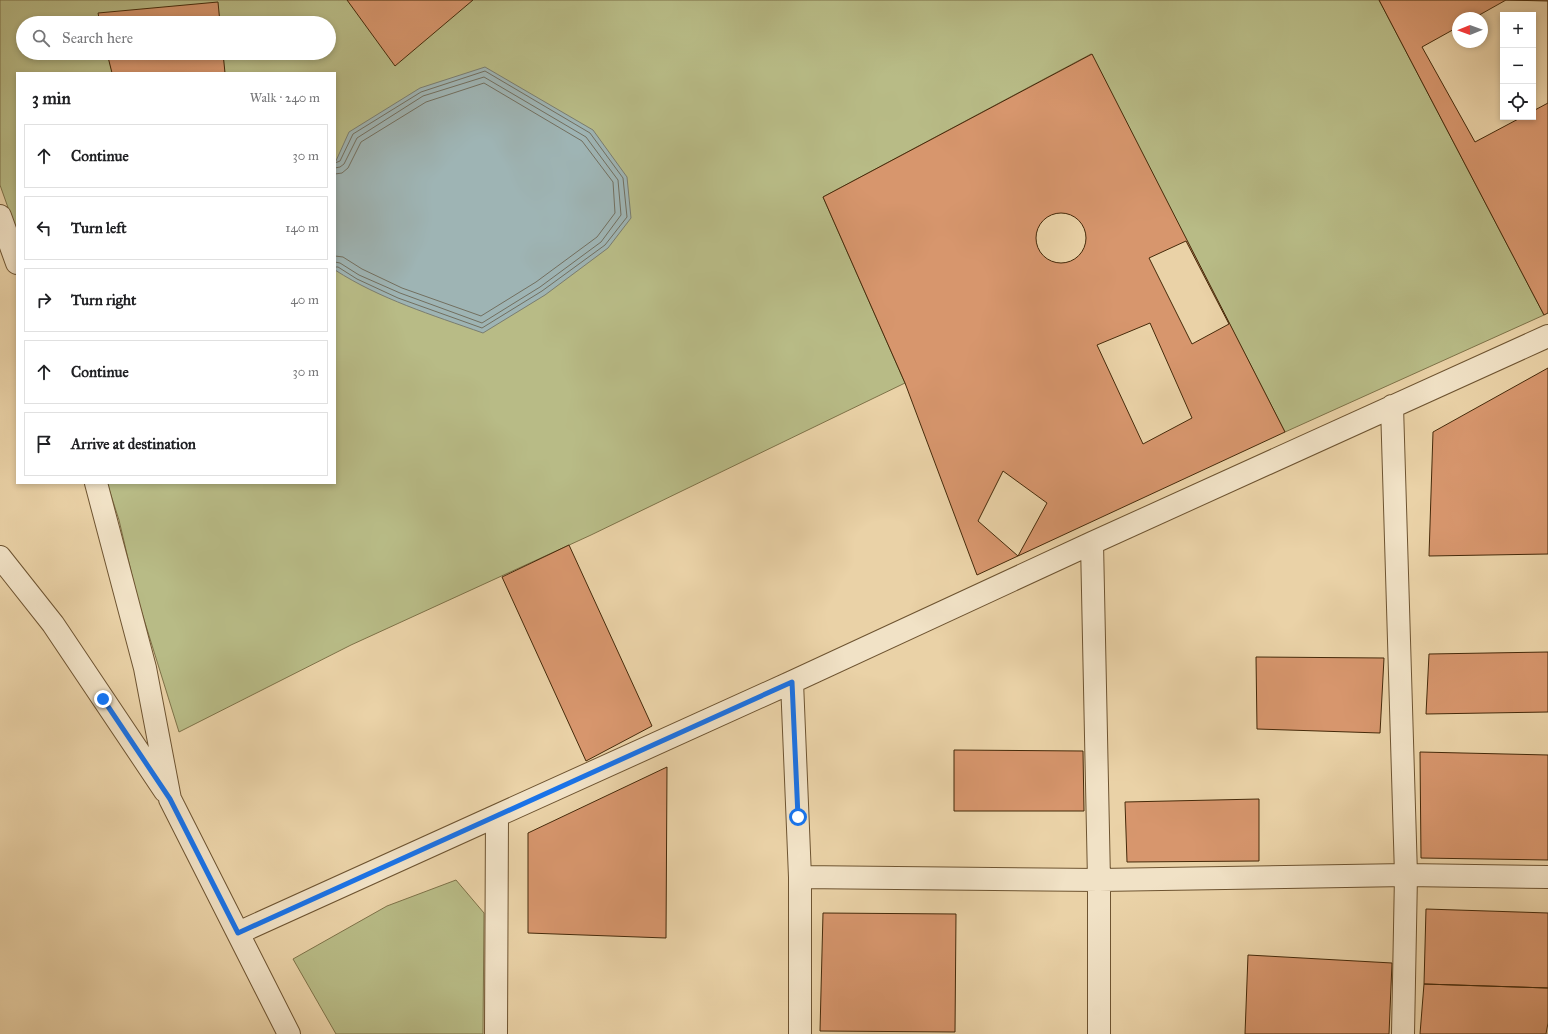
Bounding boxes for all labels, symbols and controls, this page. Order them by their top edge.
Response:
north arrow [1452,12,1488,48]
map controls [1500,12,1536,120]
button: + [1500,12,1536,48]
search box [16,16,336,60]
icon: search [30,27,52,49]
text: Search here [62,29,133,47]
button: − [1500,48,1536,84]
button: locate [1500,84,1536,120]
text: 3 min [32,88,71,109]
text: Walk · 240 m [250,90,320,106]
icon: ahead [33,145,55,167]
text: Continue [71,147,129,165]
text: 30 m [293,148,319,164]
icon: left [33,217,55,239]
text: Turn left [71,219,127,237]
text: 140 m [285,220,319,236]
icon: right [33,289,55,311]
text: Turn right [71,291,136,309]
text: 40 m [290,292,319,308]
icon: ahead [33,361,55,383]
text: Continue [71,363,129,381]
text: 30 m [293,364,319,380]
icon: arrive [33,433,55,455]
text: Arrive at destination [71,435,196,453]
route end [94,690,112,708]
route start [789,808,807,826]

